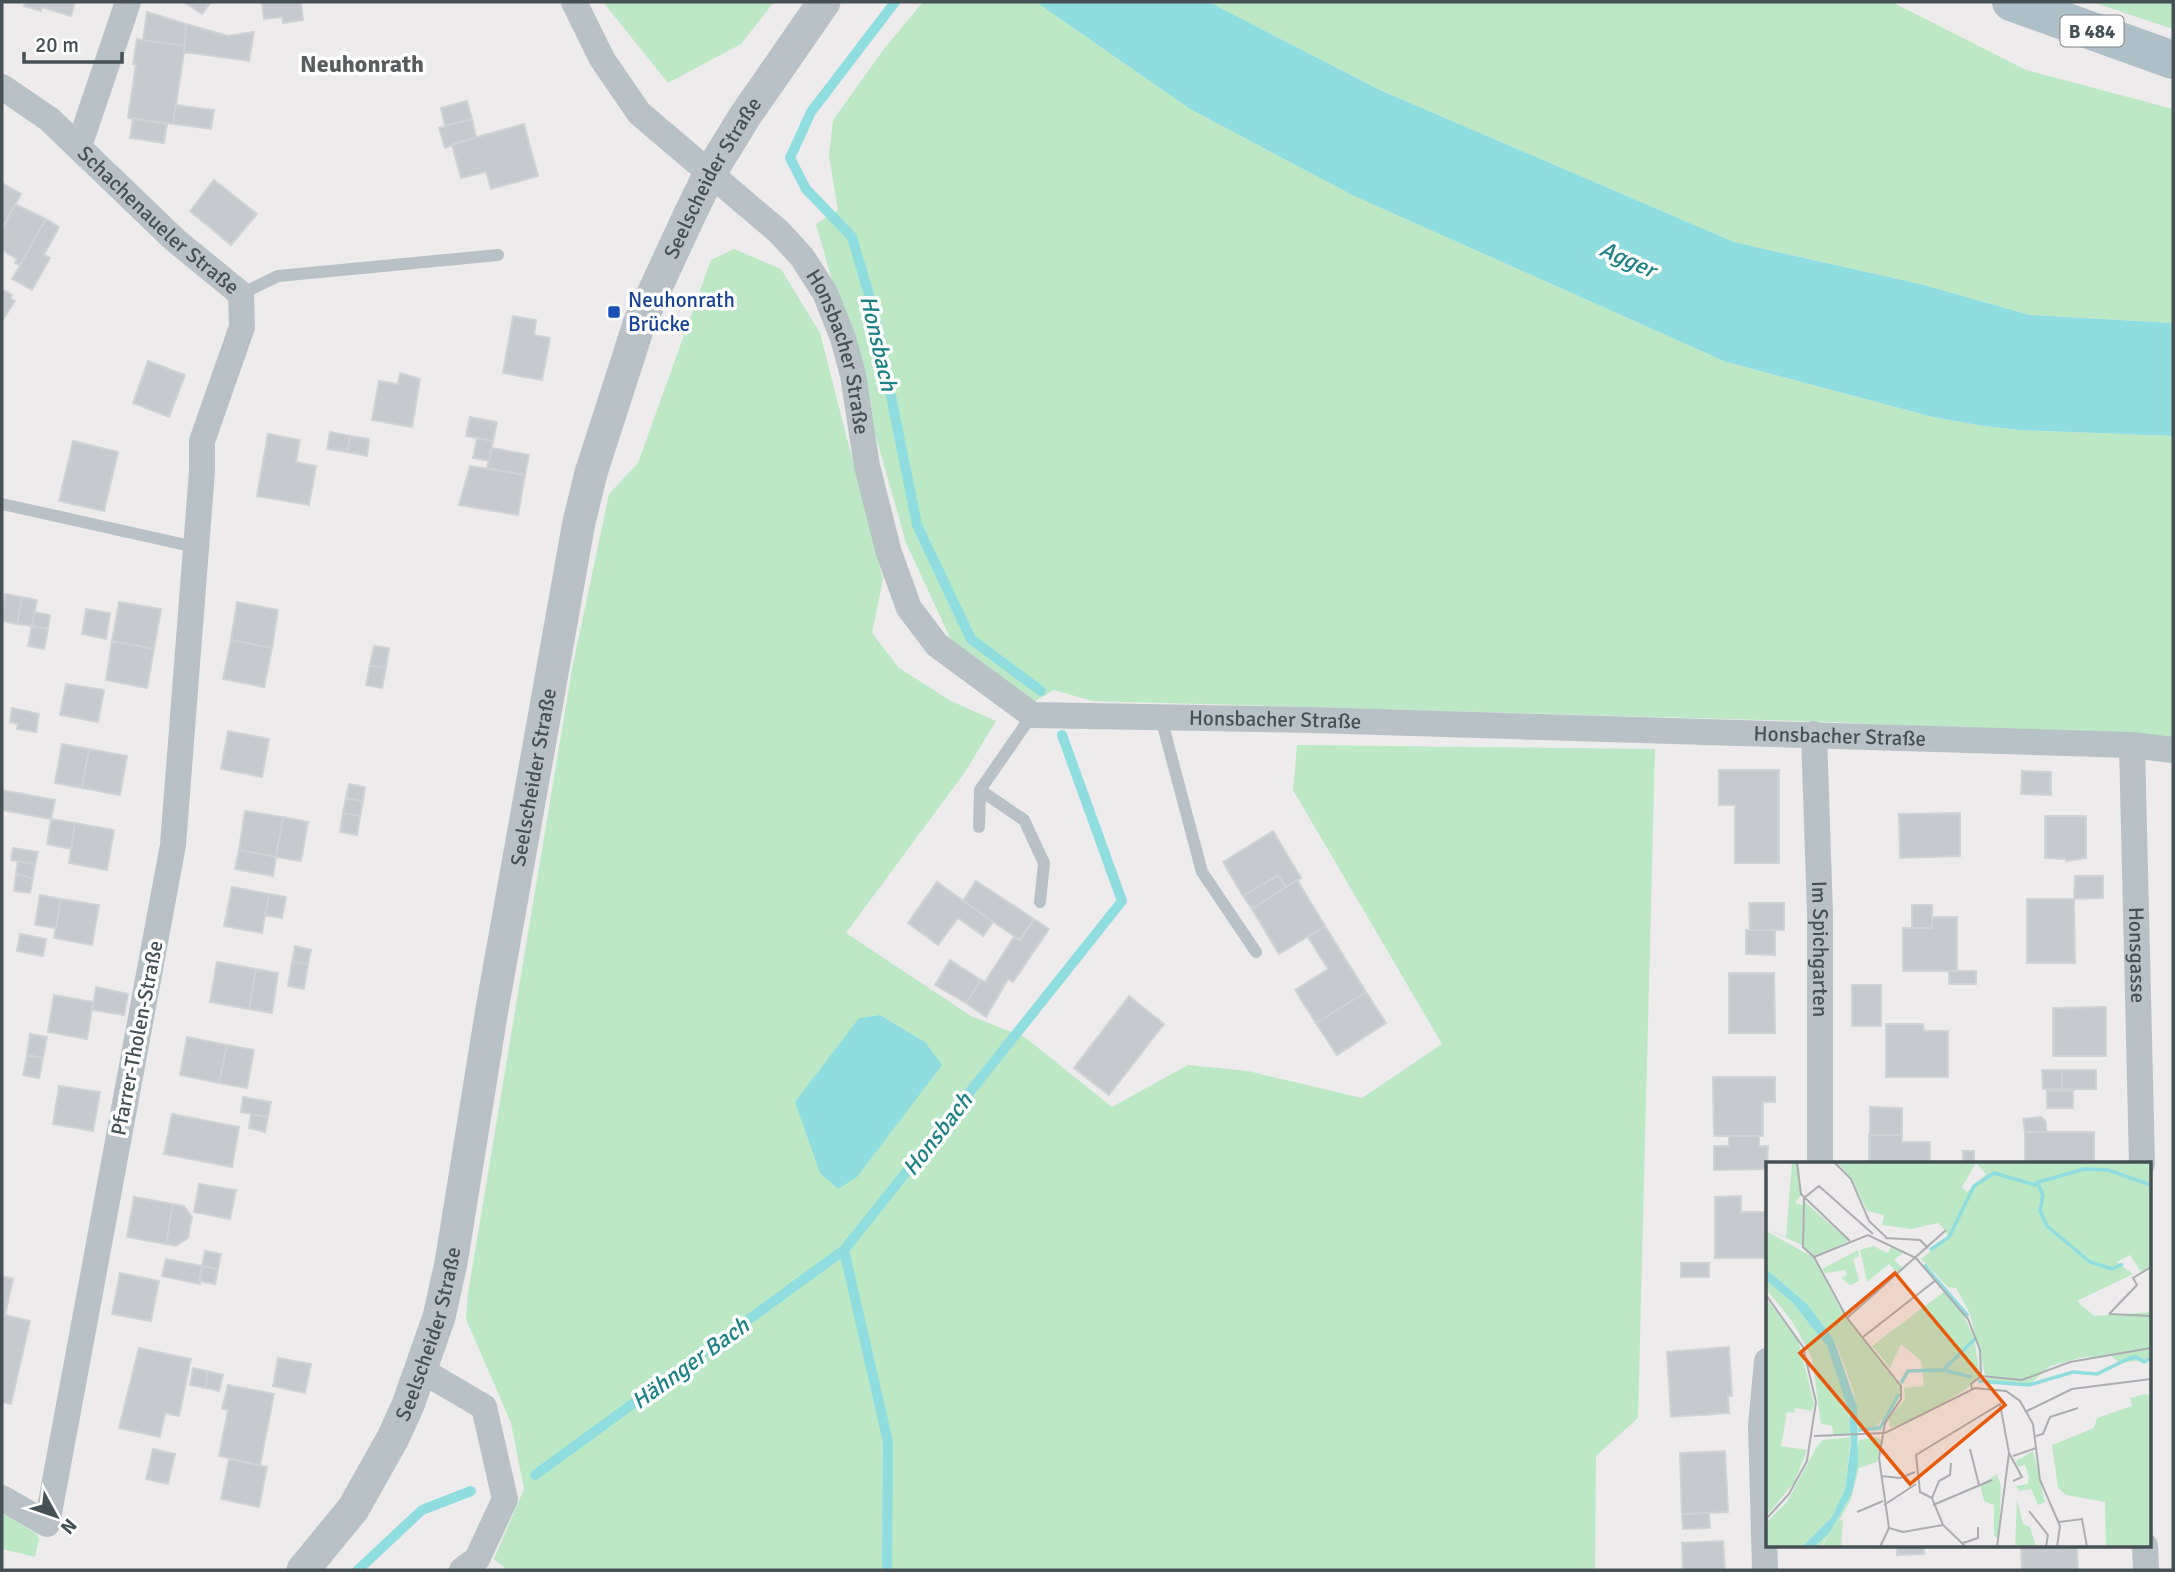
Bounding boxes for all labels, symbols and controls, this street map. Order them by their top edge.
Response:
road number: B 484 [2060,16,2124,46]
scale bar [24,21,122,65]
text: 20 m [35,32,79,58]
district label: Neuhonrath [300,49,424,79]
street label: Seelscheider Straße [658,92,767,263]
street label: Schachenaueler Straße [72,140,244,300]
water label: Agger [1595,234,1663,286]
street label: Honsbacher Straße [800,264,875,436]
place label: Neuhonrath Brücke [628,287,735,337]
water label: Honsbach [853,293,904,395]
marker: Neuhonrath Brücke [606,304,622,320]
street label: Seelscheider Straße [505,686,562,868]
street label: Honsbacher Straße [1189,705,1362,734]
street label: Honsbacher Straße [1753,720,1926,752]
street label: Im Spichgarten [1806,880,1833,1017]
street label: Honsgasse [2123,906,2151,1003]
street label: Pfarrer-Tholen-Straße [105,938,169,1138]
water label: Honsbach [896,1086,980,1182]
inset map [1766,1162,2150,1548]
street label: Seelscheider Straße [390,1245,466,1425]
water label: Hähnger Bach [626,1310,756,1416]
north arrow [21,1481,91,1551]
text: N [55,1514,82,1539]

